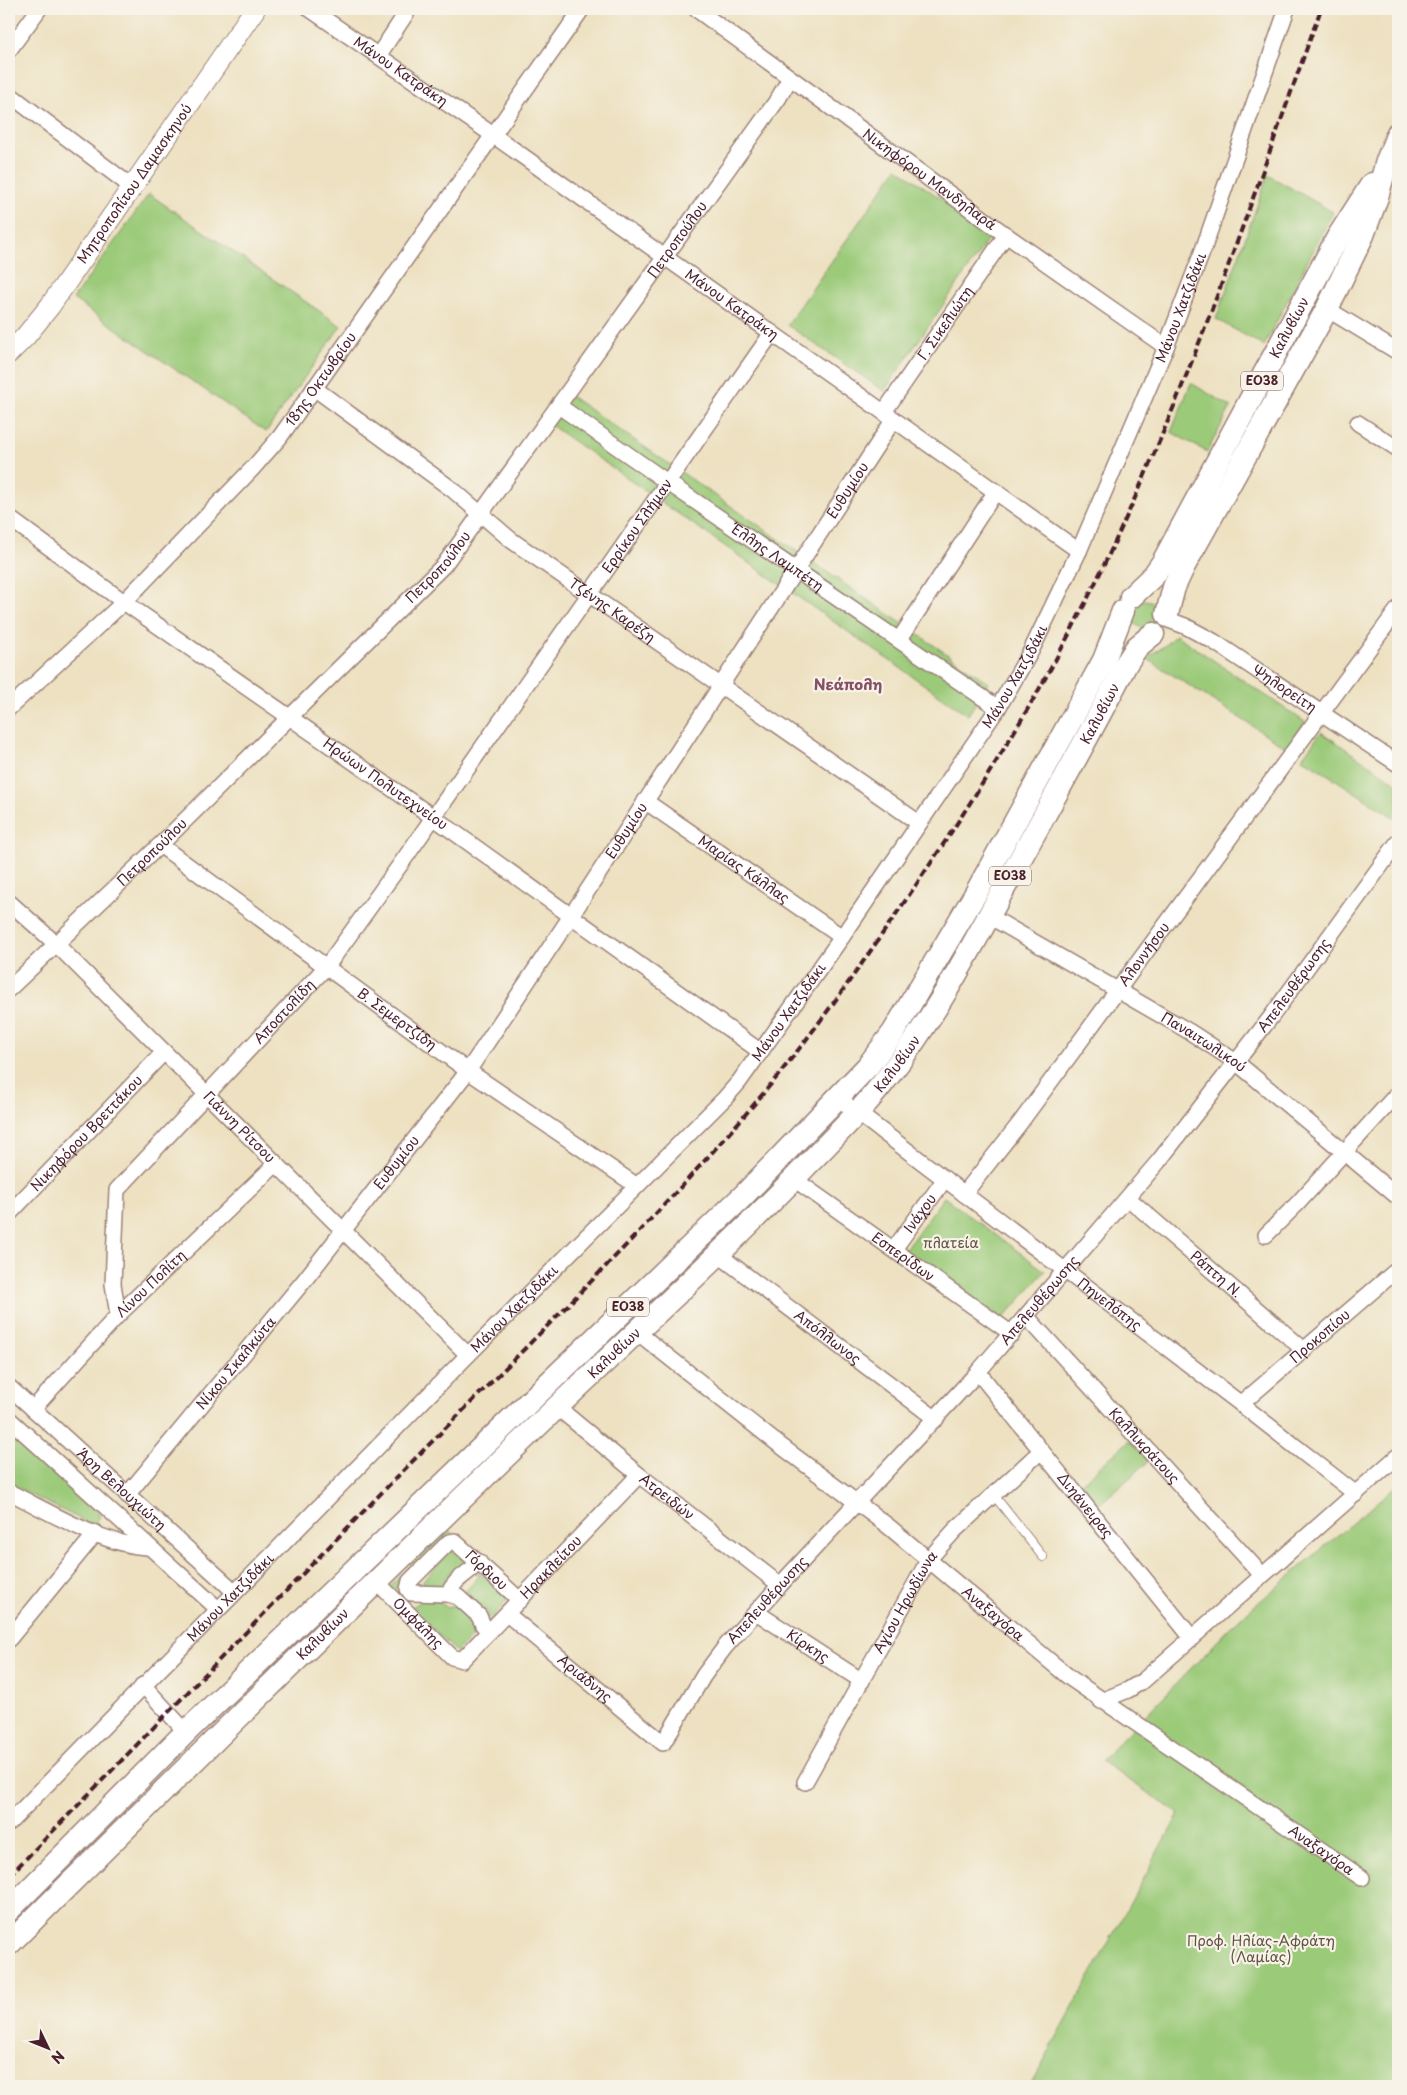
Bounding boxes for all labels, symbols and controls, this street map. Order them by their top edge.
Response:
street label: Μάνου Κατράκη [349,31,452,111]
street label: Μητροπολίτου Δαμασκηνού [71,99,197,268]
street label: Νικηφόρου Μανδηλαρά [859,123,1001,235]
street label: Πετροπούλου [642,196,712,282]
street label: Μάνου Χατζιδάκι [1150,249,1211,366]
street label: Μάνου Κατράκη [681,263,783,345]
street label: Γ. Σικελιώτη [912,282,978,364]
street label: Καλυβίων [1264,293,1314,361]
street label: 18ης Οκτωβρίου [280,328,361,431]
road number: ΕΟ38 [1241,372,1283,391]
street label: Ευθυμίου [821,458,873,522]
street label: Ερρίκου Σλήμαν [596,474,677,577]
street label: Έλλης Λαμπέτη [726,517,828,596]
street label: Πετροπούλου [400,526,475,608]
street label: Τζένης Καρέζη [565,572,660,647]
street label: Μάνου Χατζιδάκι [976,621,1052,732]
street label: Ψηλορείτη [1248,659,1321,717]
district label: Νεάπολη [814,672,882,695]
street label: Καλυβίων [1075,679,1124,748]
street label: Ηρώων Πολυτεχνείου [319,733,453,835]
street label: Ευθυμίου [600,798,652,863]
street label: Πετροπούλου [112,813,192,891]
street label: Μαρίας Κάλλας [694,830,794,908]
road number: ΕΟ38 [989,866,1031,886]
street label: Αλοννήσου [1113,918,1174,990]
street label: Απελευθέρωσης [1252,934,1335,1036]
street label: Μάνου Χατζιδάκι [746,958,831,1065]
street label: Αποστολίδη [248,974,319,1048]
street label: Β. Σεμερτζίδη [353,982,441,1055]
street label: Παναιτωλικού [1157,1007,1251,1077]
street label: Καλυβίων [869,1031,925,1097]
street label: Νικηφόρου Βρεττάκου [25,1070,147,1196]
street label: Γιάννη Ρίτσου [199,1086,280,1167]
street label: Ευθυμίου [368,1131,424,1194]
street label: Ινάχου [898,1189,941,1237]
street label: Εσπερίδων [868,1227,939,1286]
park label: πλατεία [923,1232,979,1253]
street label: Λίνου Πολίτη [111,1245,190,1322]
street label: Ράπτη Ν. [1186,1245,1247,1302]
street label: Απελευθέρωσης [995,1251,1083,1349]
street label: Μάνου Χατζιδάκι [465,1260,563,1357]
street label: Πηνελόπης [1073,1272,1146,1335]
road number: ΕΟ38 [607,1298,649,1316]
street label: Απόλλωνος [790,1304,866,1369]
street label: Προκοπίου [1285,1304,1354,1368]
street label: Νίκου Σκαλκώτα [191,1312,280,1414]
street label: Καλυβίων [582,1322,645,1383]
street label: Καλλικράτους [1104,1403,1185,1488]
street label: Άρη Βελουχιώτη [73,1443,171,1535]
street label: Διηάνειρας [1053,1467,1119,1542]
street label: Ατρειδών [635,1468,699,1525]
street label: Ηρακλείτου [515,1530,586,1603]
street label: Γόρδιου [461,1545,513,1595]
street label: Αγίου Ηρωδίωνα [868,1545,942,1657]
street label: Μάνου Χατζιδάκι [182,1548,278,1646]
street label: Απελευθέρωσης [722,1551,812,1648]
street label: Αναξαγόρα [957,1581,1029,1646]
street label: Ομφάλης [388,1592,449,1653]
street label: Καλυβίων [291,1603,353,1664]
street label: Κίρκης [783,1624,834,1667]
street label: Αριάδνης [553,1649,617,1707]
street label: Αναξαγόρα [1284,1820,1359,1880]
park label: Προφ. Ηλίας-Αφράτη (Λαμίας) [1187,1930,1335,1967]
north arrow [22,2022,72,2072]
text: N [46,2046,69,2068]

